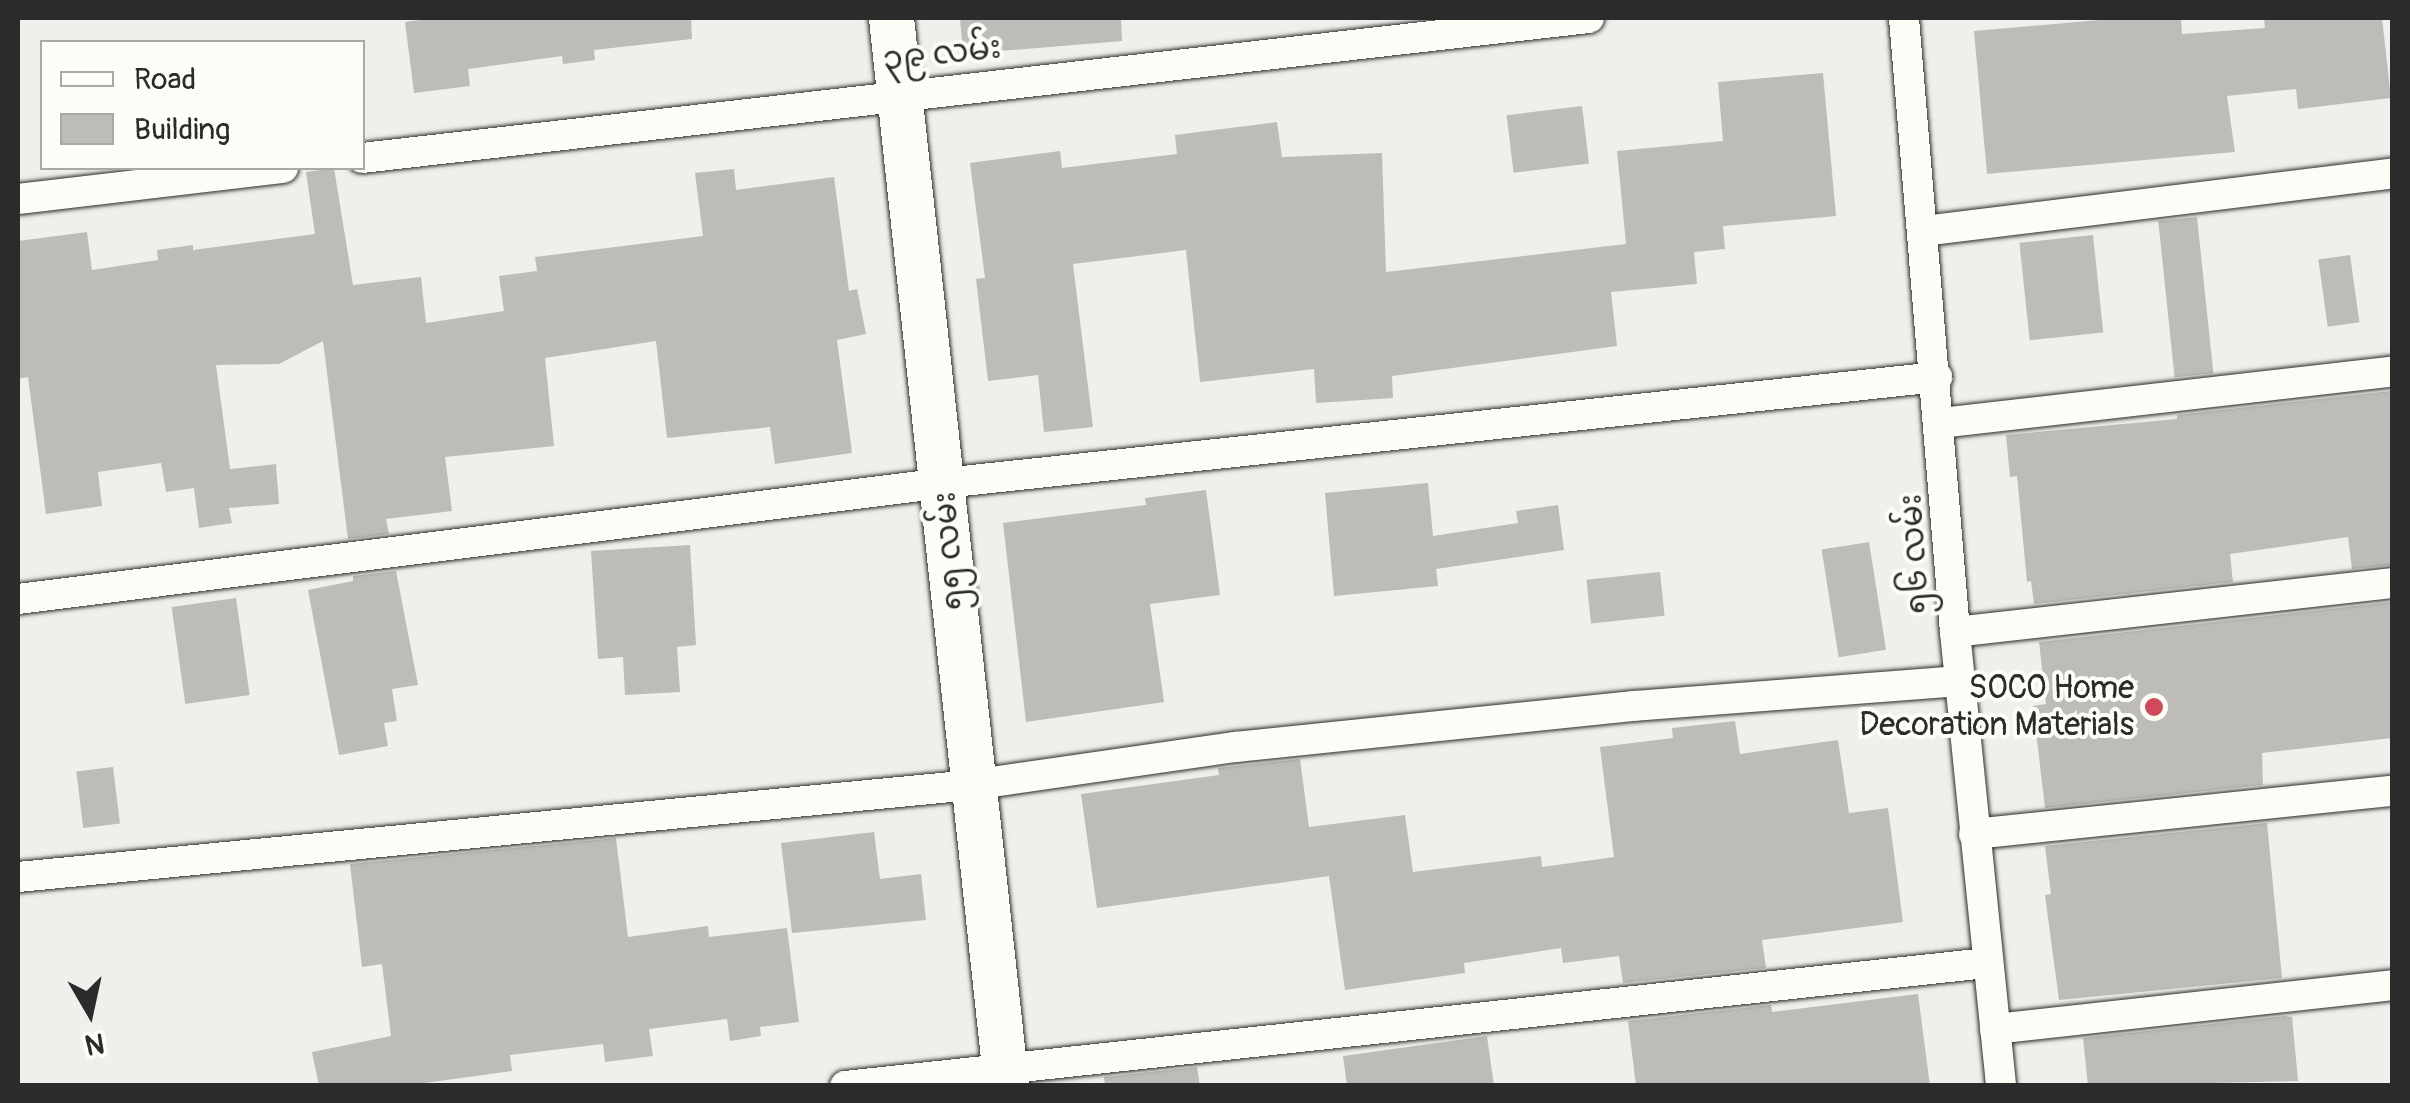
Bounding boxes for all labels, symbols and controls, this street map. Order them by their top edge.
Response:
street label: ၃၉ လမ်း [881,29,1003,79]
legend [40,40,365,170]
text: Road [134,61,196,98]
text: Building [134,111,230,148]
street label: ၅၅ လမ်း [926,490,974,612]
street label: ၅၆ လမ်း [1892,493,1938,615]
place label: SOCO Home Decoration Materials [1859,670,2134,745]
marker: SOCO Home Decoration Materials [2143,696,2165,718]
north arrow [40,963,140,1063]
text: N [83,1024,107,1062]

